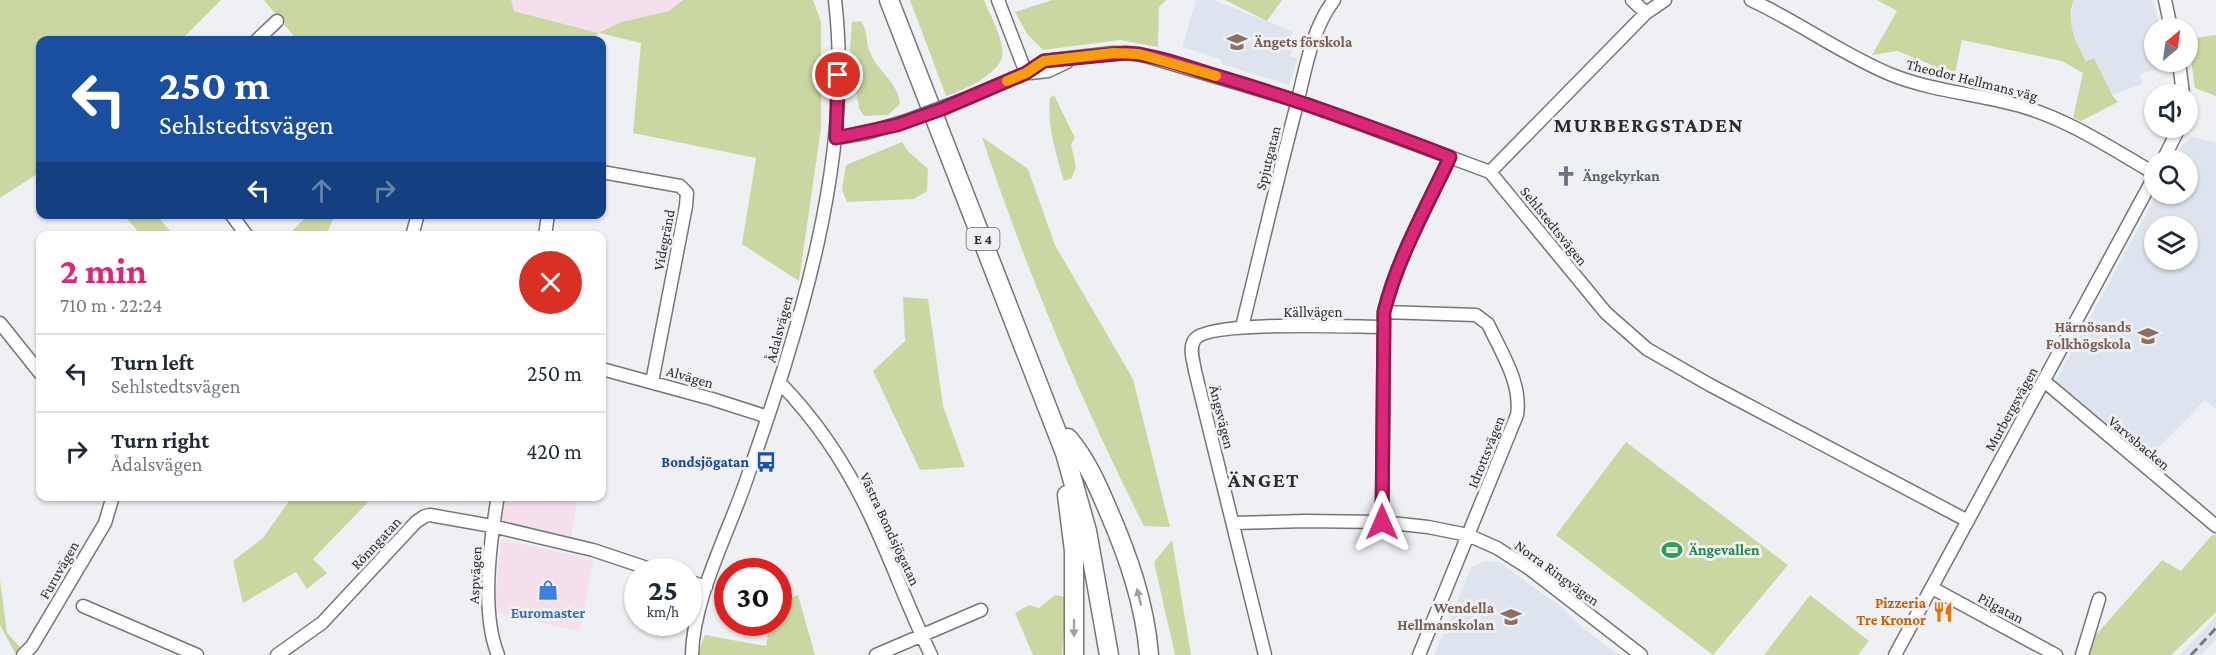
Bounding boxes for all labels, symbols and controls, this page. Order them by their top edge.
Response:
north arrow [2144,18,2198,72]
map controls [2144,18,2198,270]
school or university icon: Ängets förskola [1225,30,1249,54]
place label: Ängets förskola [1253,34,1353,50]
pin [812,49,863,100]
street label: Theodor Hellmans väg [1904,56,2039,105]
icon: arrive [821,58,854,91]
icon: left [60,60,138,138]
text: 250 m [159,61,270,108]
button: sound [2144,84,2198,138]
text: Sehlstedtsvägen [159,110,334,140]
district label: MURBERGSTADEN [1554,113,1744,137]
street label: Spjutgatan [1252,124,1285,192]
button: search [2144,150,2198,204]
church icon: Ängekyrkan [1554,164,1578,188]
place label: Ängekyrkan [1582,168,1660,184]
icon: left [242,174,275,207]
icon: ahead [305,174,338,207]
icon: right [368,174,401,207]
street label: Sehlstedtsvägen [1516,183,1591,269]
street label: Videgränd [650,208,679,272]
button: layers [2144,216,2198,270]
road number: E 4 [966,228,1000,250]
text: 2 min [60,251,147,291]
button: close [519,251,582,314]
street label: Ådalsvägen [761,293,797,365]
text: 710 m · 22:24 [60,294,163,316]
street label: Källvägen [1284,304,1342,321]
place label: Härnösands Folkhögskola [2046,319,2132,352]
school or university icon: Härnösands Folkhögskola [2136,324,2160,348]
text: Turn left [111,350,194,375]
icon: left [60,357,93,390]
text: 250 m [527,361,582,386]
street label: Alvägen [664,363,715,392]
street label: Murbergsvägen [1981,364,2042,454]
text: Sehlstedtsvägen [111,375,240,397]
street label: Ängsvägen [1205,383,1238,451]
street label: Varvsbacken [2105,413,2173,473]
street label: Idrottsvägen [1464,414,1509,491]
text: Turn right [111,428,209,453]
icon: right [60,435,93,468]
text: 420 m [526,439,582,464]
bus stop icon: Bondsjögatan [754,450,778,474]
text: Ådalsvägen [111,453,203,475]
place label: Bondsjögatan [661,454,749,471]
district label: ÄNGET [1227,468,1300,492]
street label: Västra Bondsjögatan [856,470,923,589]
position arrow [1350,490,1414,554]
street label: Rönngatan [348,514,405,573]
street label: Norra Ringvägen [1511,537,1602,610]
street label: Furuvägen [36,538,83,602]
sports icon: Ängevallen [1660,538,1684,562]
place label: Ängevallen [1688,542,1760,558]
street label: Aspvägen [465,546,486,604]
speed limit sign: 30 [714,558,792,636]
text: 25 [648,573,678,606]
shop icon: Euromaster [536,578,560,602]
one-way arrow [1134,588,1144,607]
street label: Pilgatan [1975,589,2027,628]
place label: Pizzeria Tre Kronor [1856,595,1927,628]
place label: Wendella Hellmanskolan [1397,600,1495,633]
restaurant icon: Pizzeria Tre Kronor [1931,600,1955,624]
text: km/h [647,604,679,620]
place label: Euromaster [511,605,585,621]
school or university icon: Wendella Hellmanskolan [1499,605,1523,629]
one-way arrow [1069,619,1079,638]

